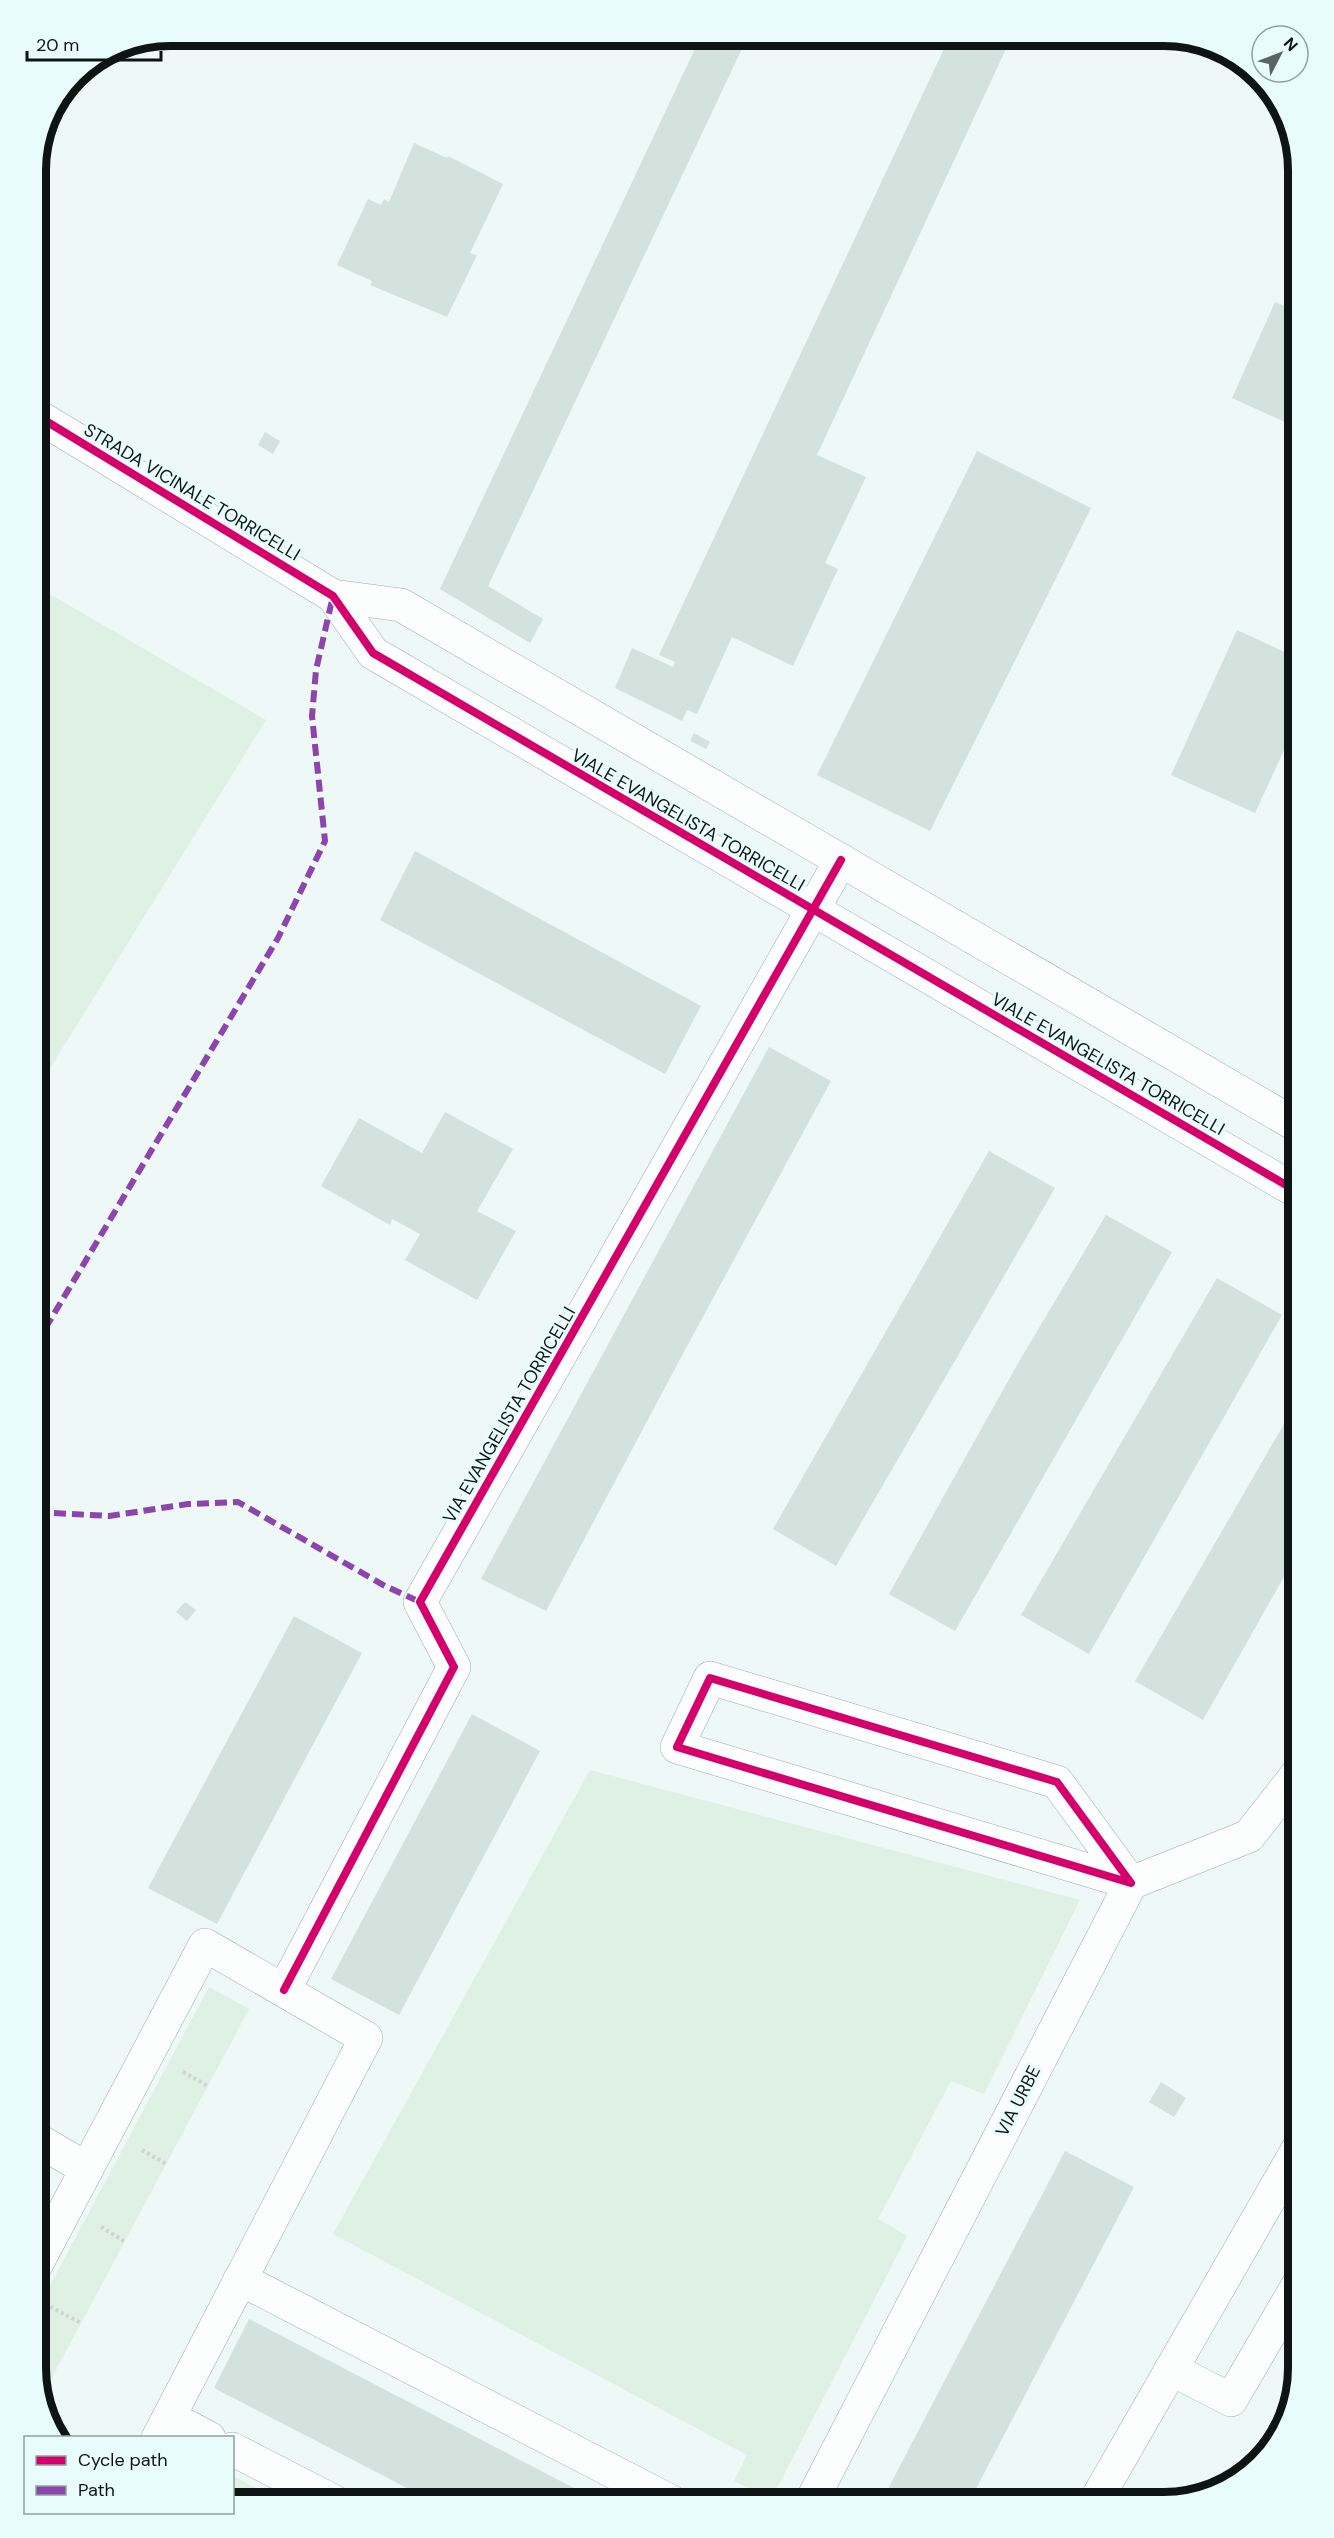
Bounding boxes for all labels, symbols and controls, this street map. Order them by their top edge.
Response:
scale bar [27,24,160,62]
north arrow [1250,24,1310,84]
text: 20 m [36,33,79,57]
text: N [1279,33,1302,56]
street label: STRADA VICINALE TORRICELLI [79,418,305,566]
street label: VIALE EVANGELISTA TORRICELLI [567,743,809,897]
street label: VIALE EVANGELISTA TORRICELLI [987,987,1229,1141]
street label: VIA EVANGELISTA TORRICELLI [437,1302,581,1528]
street label: VIA URBE [990,2061,1046,2141]
legend [24,2436,234,2514]
text: Cycle path [78,2448,168,2472]
text: Path [78,2478,115,2502]

